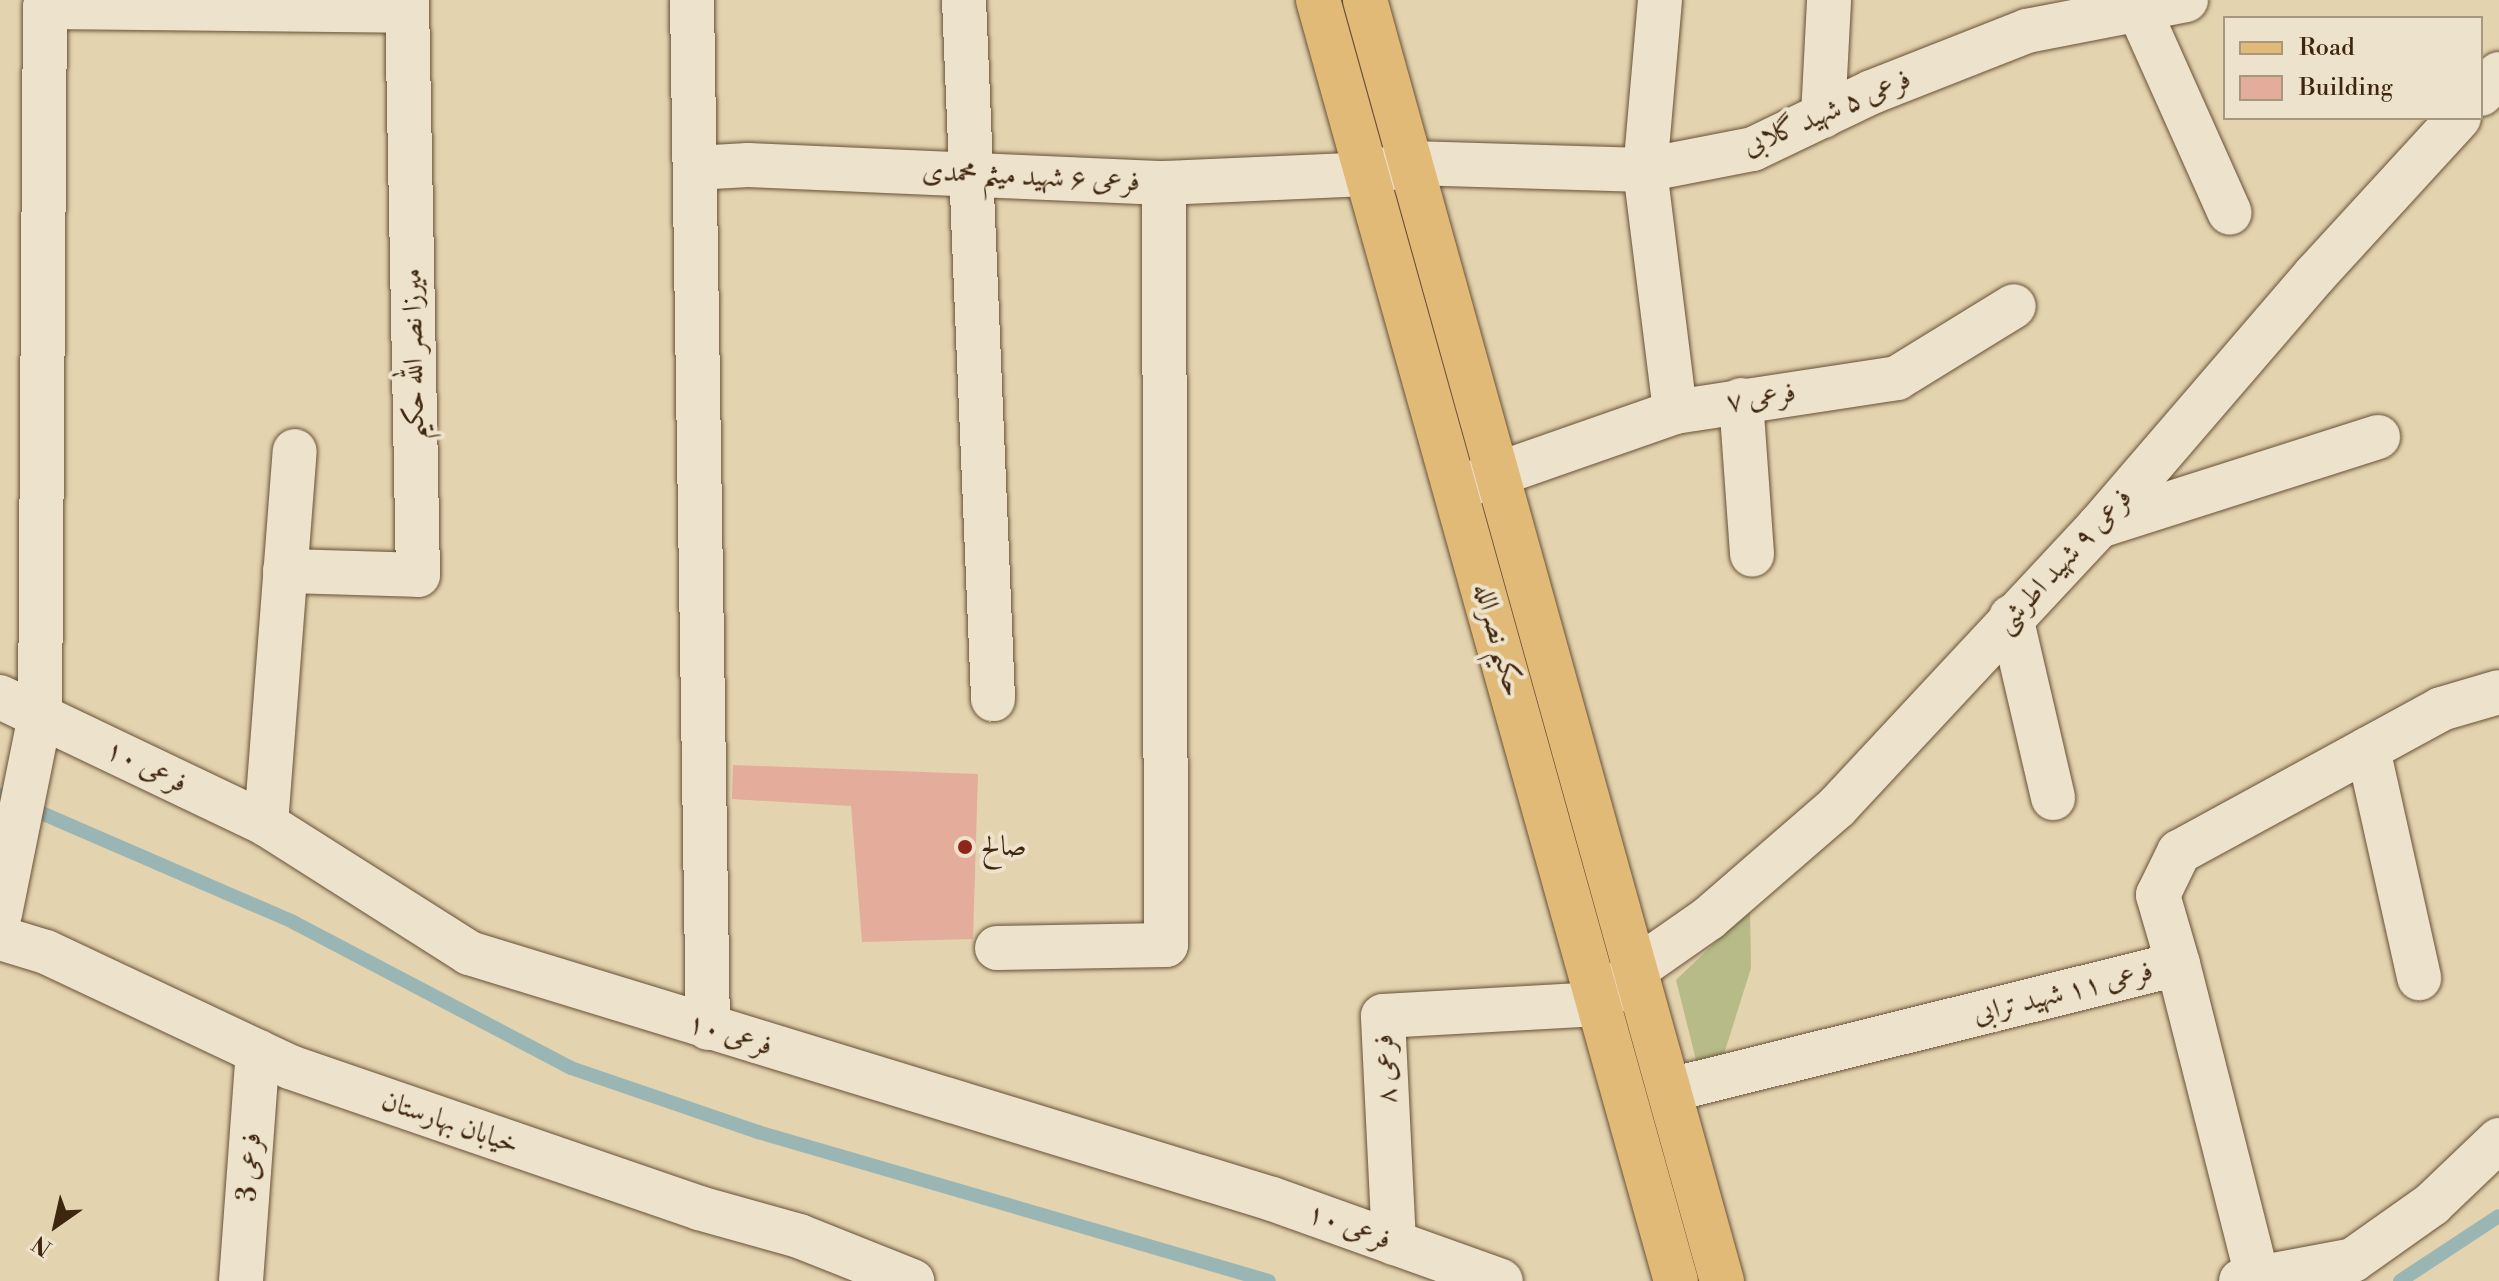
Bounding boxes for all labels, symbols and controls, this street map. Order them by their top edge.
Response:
legend [2223,16,2483,120]
text: Road [2299,33,2355,63]
street label: فرعی ۵ شهید گلابی [1738,62,1916,164]
text: Building [2299,73,2393,103]
street label: فرعی ۶ شهید میثم محمدی [921,155,1141,199]
street label: میرزا نصر الله حکیم [396,268,432,440]
street label: فرعی ۷ [1724,376,1798,420]
street label: فرعی ۹ شهید اطرشی [1988,482,2140,640]
street label: حکیم نصرالله [1466,579,1530,701]
street label: فرعی ۱۰ [100,733,192,801]
place label: صالح [981,830,1026,864]
marker: صالح [956,838,974,856]
street label: فرعی ۱۱ شهید ترابی [1970,954,2156,1032]
street label: فرعی ۱۰ [684,1006,776,1064]
street label: فرعی ۸ [1367,1033,1405,1105]
street label: خیابان بهارستان [377,1084,523,1162]
street label: فرعی 3 [231,1131,269,1203]
north arrow [16,1185,96,1265]
street label: فرعی ۱۰ [1303,1196,1395,1258]
text: N [28,1229,57,1261]

